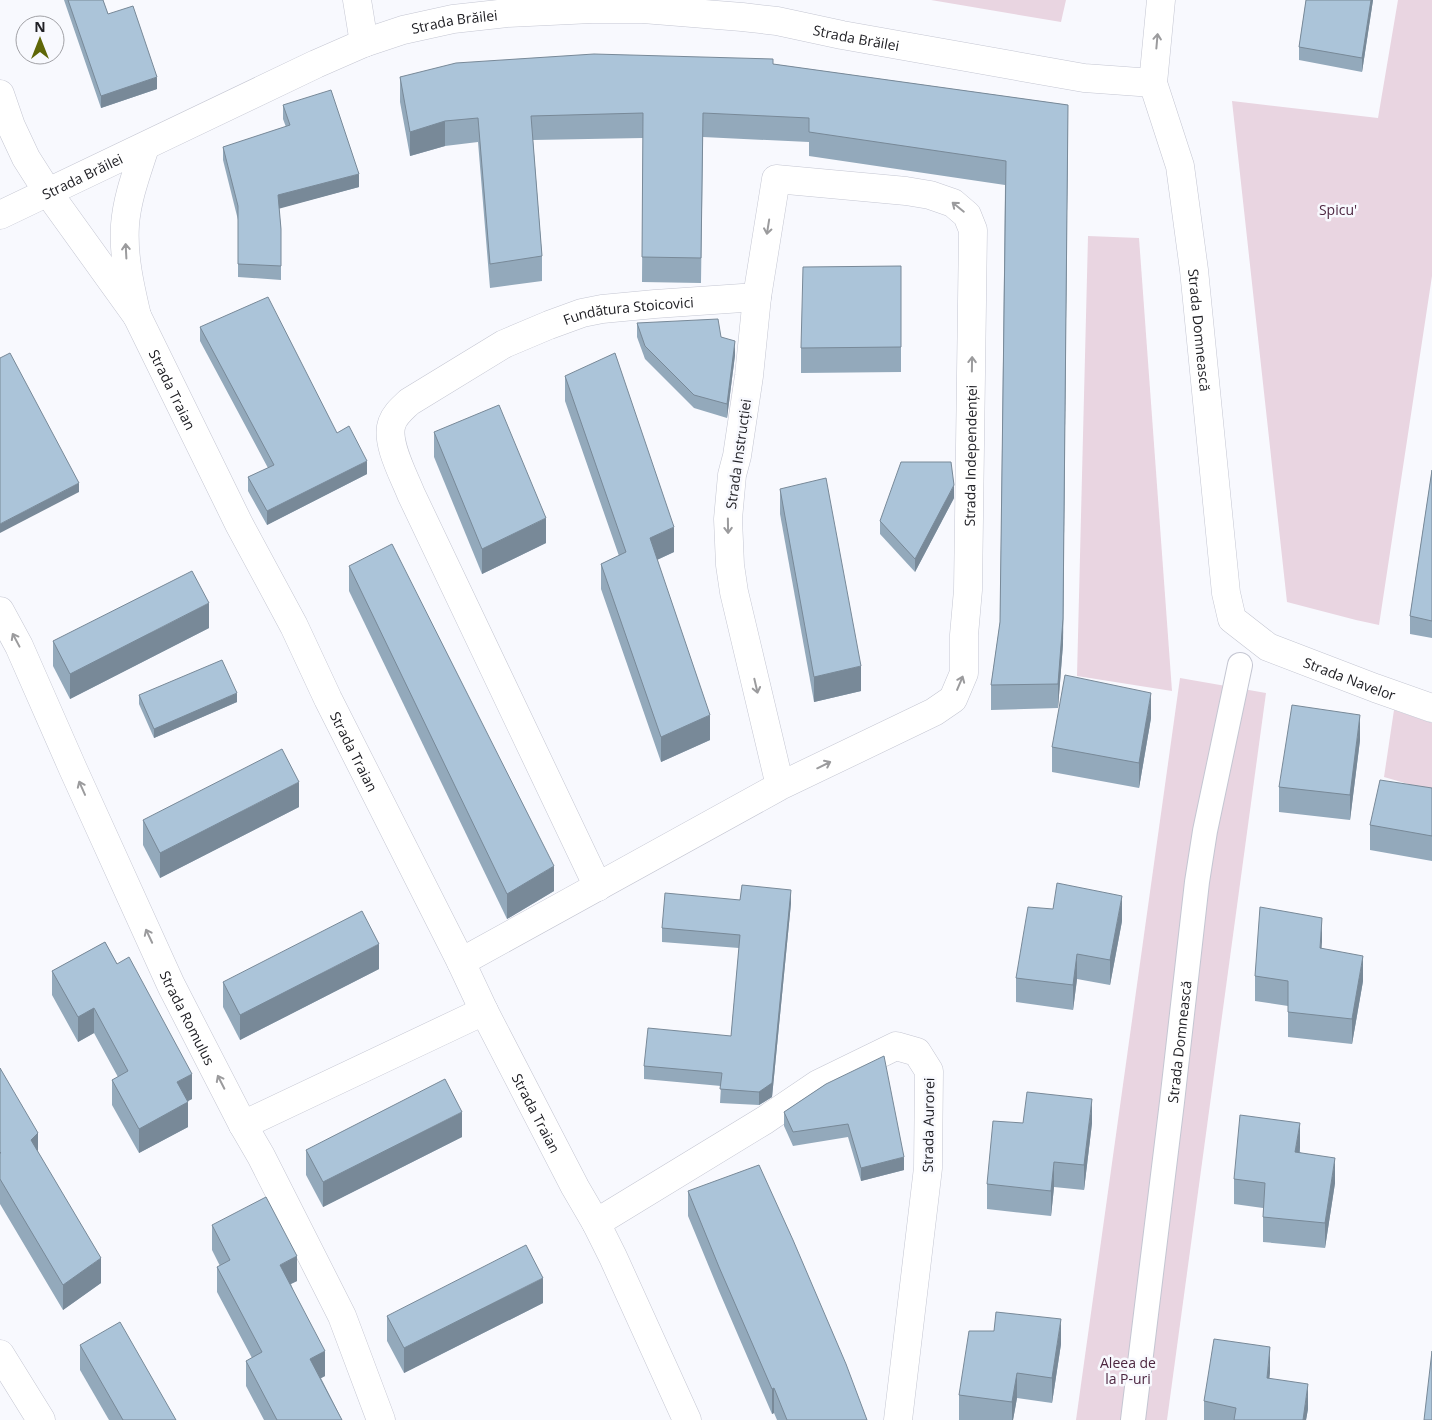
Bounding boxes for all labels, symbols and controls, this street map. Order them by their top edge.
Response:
street label: Strada Brăilei [409,5,498,37]
north arrow [15,15,65,65]
text: N [34,17,46,36]
street label: Strada Brăilei [812,20,901,55]
one-way arrow [1152,34,1162,50]
street label: Strada Brăilei [39,148,126,203]
park label: Spicu' [1319,200,1357,219]
one-way arrow [952,202,965,213]
one-way arrow [763,218,773,234]
one-way arrow [121,243,130,259]
street label: Strada Domnească [1184,268,1215,392]
street label: Fundătura Stoicovici [560,292,694,329]
street label: Strada Traian [145,346,201,433]
one-way arrow [967,357,977,373]
street label: Strada Independenței [959,385,980,527]
street label: Strada Instrucției [721,398,755,510]
one-way arrow [724,518,733,534]
one-way arrow [11,633,20,648]
street label: Strada Navelor [1301,652,1399,704]
one-way arrow [955,676,965,691]
one-way arrow [752,677,761,693]
street label: Strada Traian [326,708,383,795]
one-way arrow [816,760,831,769]
one-way arrow [77,781,86,796]
one-way arrow [144,929,154,944]
street label: Strada Romulus [156,967,220,1068]
street label: Strada Domnească [1162,979,1195,1104]
street label: Strada Traian [508,1070,565,1156]
one-way arrow [216,1075,225,1090]
street label: Strada Aurorei [918,1077,938,1173]
park label: Aleea de la P-uri [1100,1353,1156,1388]

